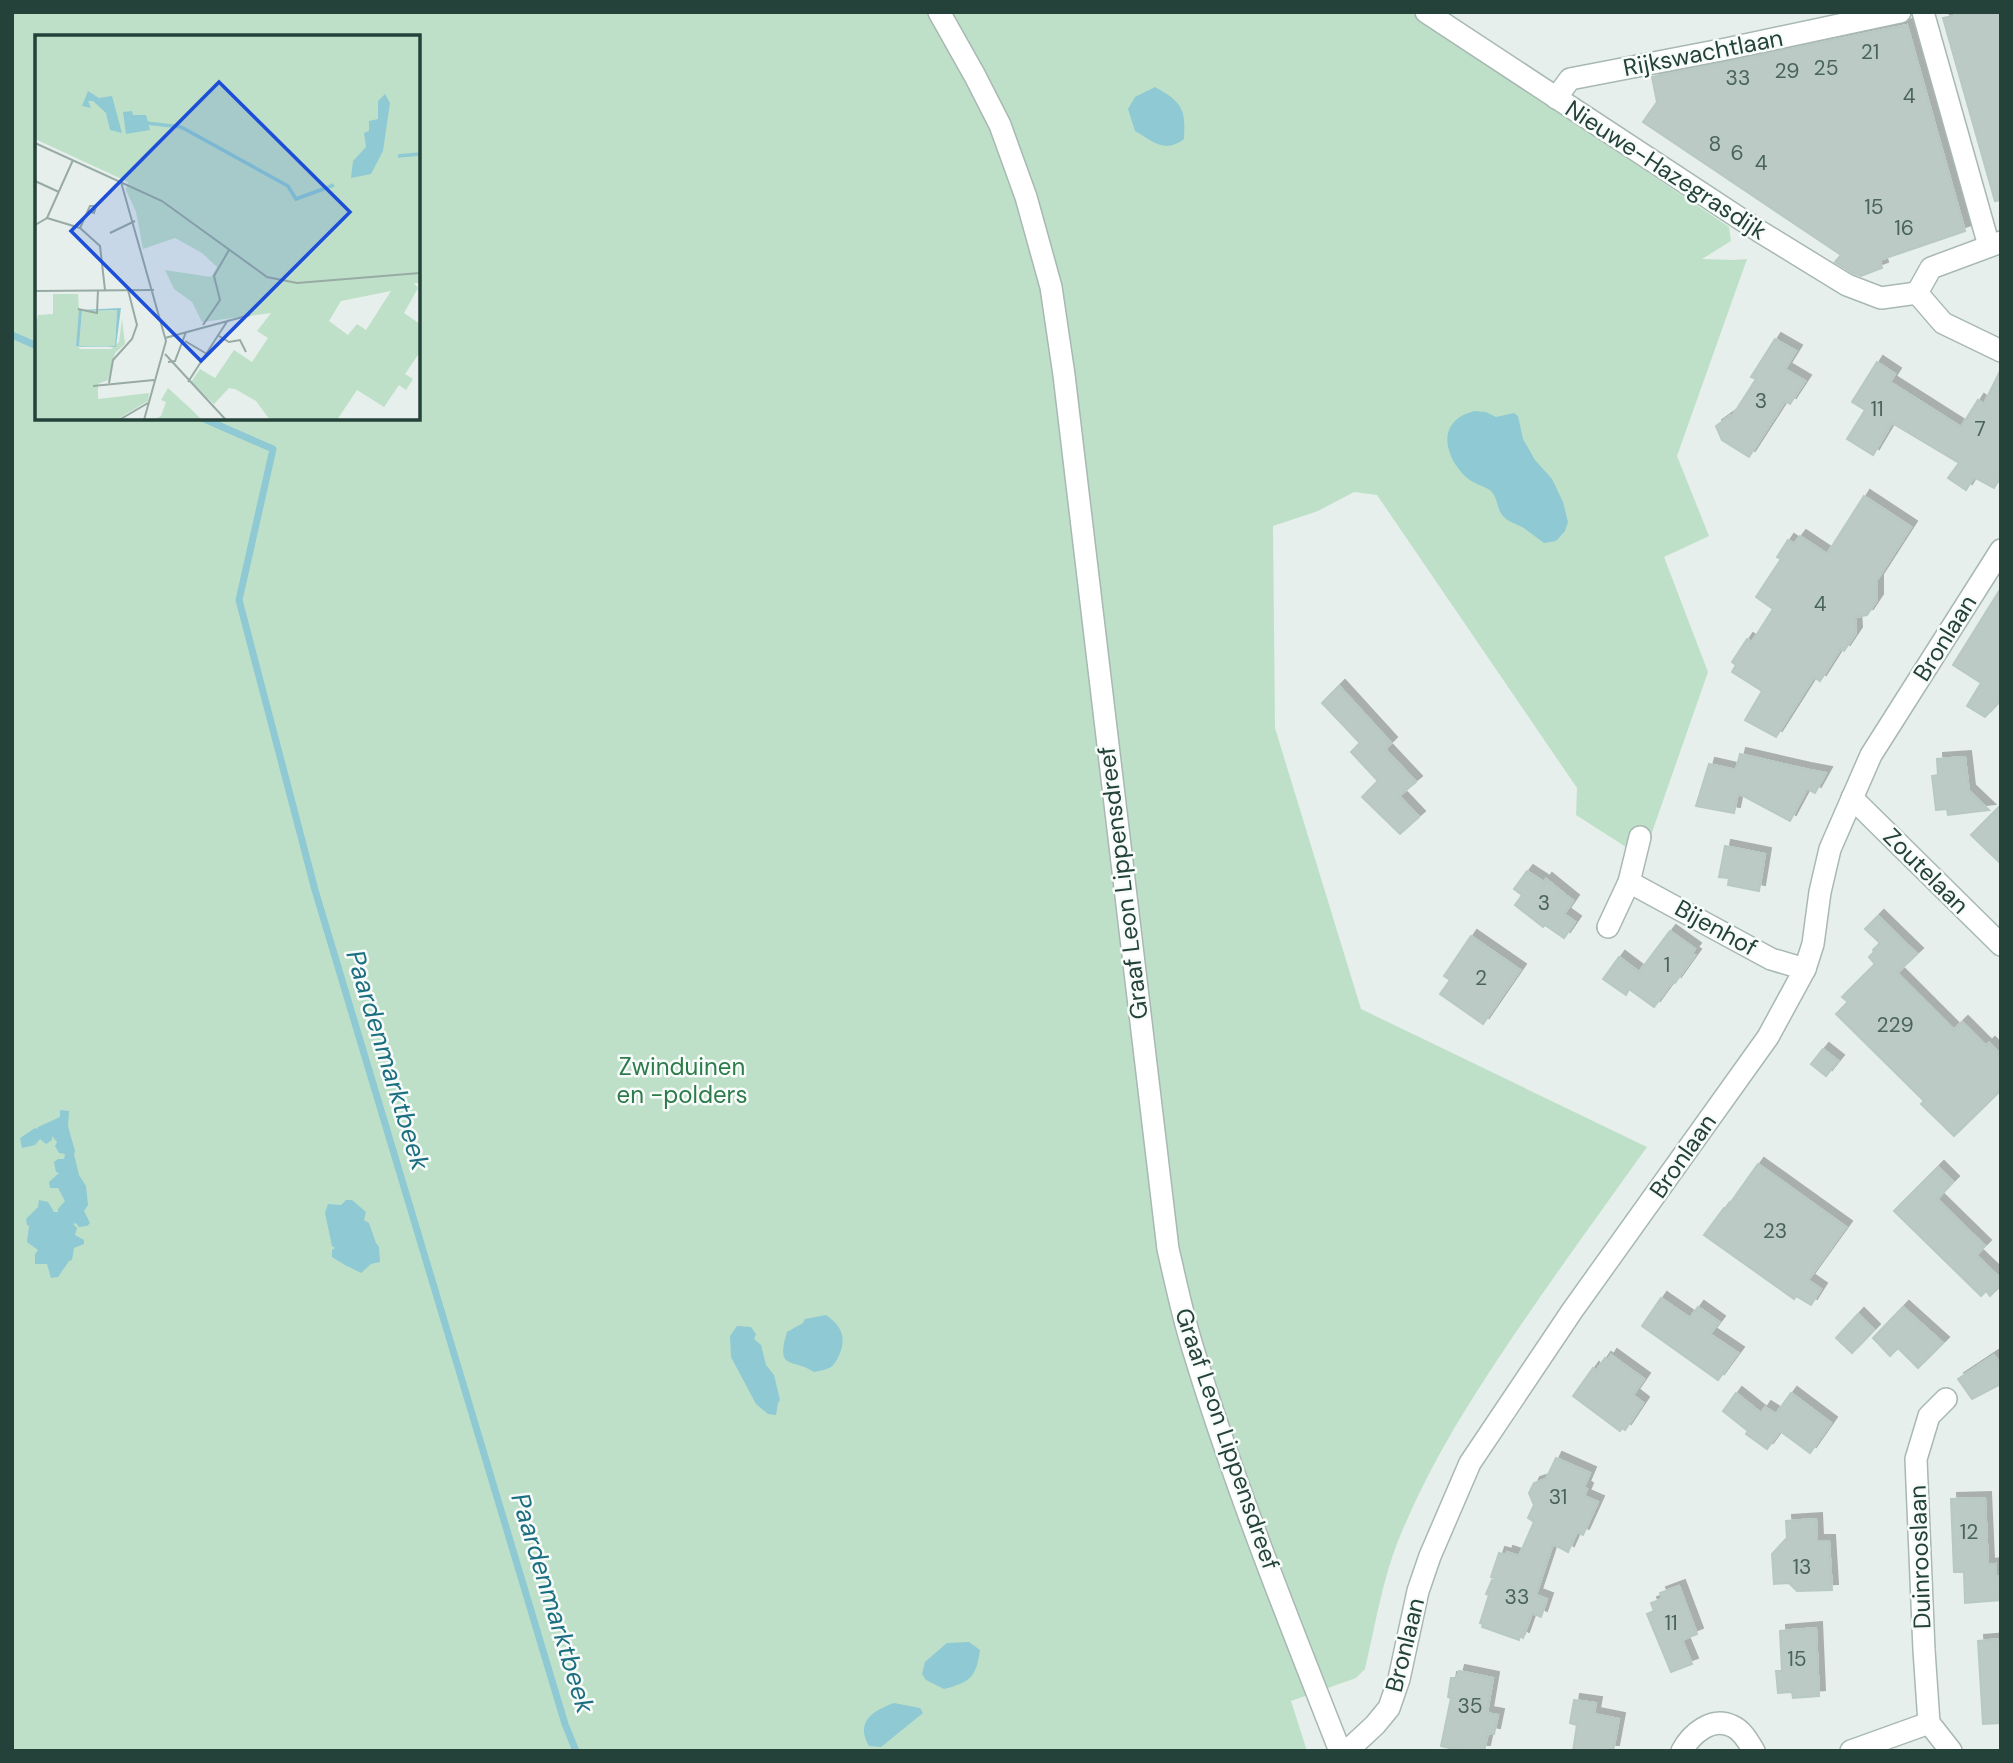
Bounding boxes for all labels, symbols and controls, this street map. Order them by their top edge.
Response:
street label: Rijkswachtlaan [1620,22,1785,83]
inset map [35,35,420,420]
house number: 21 [1861,38,1879,66]
house number: 25 [1814,54,1838,82]
house number: 29 [1774,57,1800,85]
house number: 33 [1726,64,1750,92]
house number: 4 [1903,82,1916,110]
street label: Nieuwe-Hazegrasdijk [1560,93,1773,246]
house number: 8 [1709,130,1721,158]
house number: 6 [1730,139,1744,167]
house number: 4 [1755,149,1768,177]
house number: 15 [1864,193,1884,221]
house number: 16 [1894,214,1914,242]
house number: 3 [1755,387,1767,415]
house number: 11 [1870,395,1884,423]
house number: 7 [1974,415,1986,443]
street label: Bronlaan [1906,589,1983,687]
house number: 4 [1814,590,1827,618]
street label: Graaf Leon Lippensdreef [1090,745,1155,1021]
street label: Zoutelaan [1877,821,1976,920]
house number: 3 [1538,889,1550,917]
street label: Bijenhof [1670,892,1763,963]
water label: Paardenmarktbeek [338,946,438,1175]
house number: 1 [1664,951,1670,979]
house number: 2 [1475,964,1487,992]
house number: 229 [1876,1011,1914,1039]
park label: Zwinduinen en -polders [617,1051,748,1110]
street label: Bronlaan [1642,1107,1723,1204]
house number: 23 [1763,1217,1787,1245]
street label: Graaf Leon Lippensdreef [1168,1304,1287,1574]
house number: 31 [1549,1483,1567,1511]
street label: Duinrooslaan [1901,1485,1938,1630]
water label: Paardenmarktbeek [503,1489,603,1718]
house number: 12 [1960,1518,1978,1546]
house number: 13 [1793,1553,1811,1581]
house number: 33 [1505,1583,1529,1611]
street label: Bronlaan [1378,1594,1431,1695]
house number: 11 [1664,1609,1678,1637]
house number: 15 [1787,1645,1807,1673]
house number: 35 [1457,1692,1483,1720]

